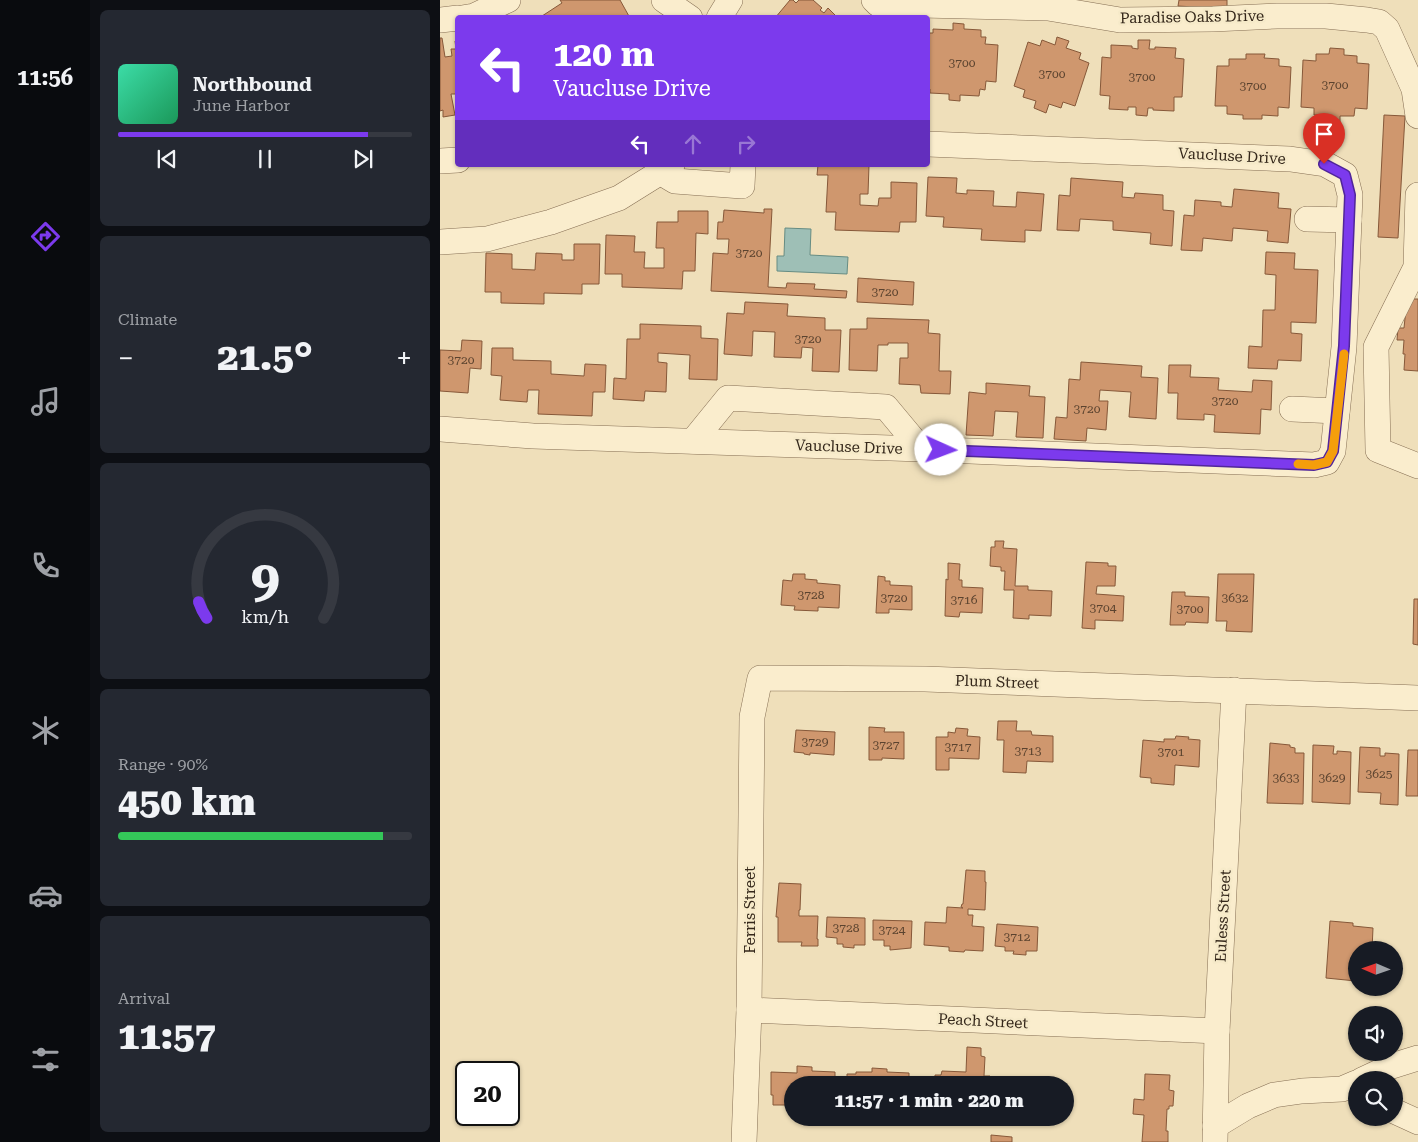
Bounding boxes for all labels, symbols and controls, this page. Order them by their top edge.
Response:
street label: Paradise Oaks Drive [1120,7,1264,27]
text: 120 m [553,34,654,75]
icon: left [470,35,535,100]
house number: 3700 [949,56,976,70]
text: 11:56 [17,65,73,90]
house number: 3700 [1039,67,1066,81]
house number: 3700 [1129,70,1156,84]
text: Northbound [193,73,312,96]
text: Vaucluse Drive [553,76,711,101]
house number: 3700 [1322,78,1349,92]
house number: 3700 [1240,79,1267,93]
text: June Harbor [193,96,290,115]
pin [1303,113,1345,164]
icon: arrive [1310,120,1338,148]
icon: left [626,130,654,158]
icon: ahead [679,130,707,158]
icon: right [732,130,760,158]
street label: Vaucluse Drive [1178,144,1286,168]
icon: previous [153,145,181,173]
icon: pause [251,145,279,173]
icon: next [349,145,377,173]
icon: directions [28,219,63,254]
house number: 3720 [736,246,763,260]
house number: 3720 [872,285,899,299]
text: Climate [118,310,177,329]
house number: 3720 [795,332,822,346]
text: 21.5° [217,335,313,379]
text: − [118,342,134,375]
text: + [396,342,412,375]
house number: 3720 [448,353,475,367]
icon: music [28,384,63,419]
house number: 3720 [1212,394,1239,408]
house number: 3720 [1074,402,1101,416]
position arrow [914,423,966,475]
street label: Vaucluse Drive [795,436,903,458]
icon: phone [28,548,63,583]
text: 9 [250,549,280,610]
house number: 3728 [798,588,825,602]
house number: 3720 [881,591,908,605]
house number: 3632 [1222,591,1249,605]
house number: 3716 [951,593,978,607]
house number: 3704 [1090,601,1117,615]
house number: 3700 [1177,602,1204,616]
text: km/h [241,606,289,627]
street label: Plum Street [955,672,1040,692]
icon: climate [28,713,63,748]
house number: 3729 [802,735,829,749]
house number: 3727 [873,738,900,752]
house number: 3717 [945,740,972,754]
house number: 3713 [1015,744,1042,758]
house number: 3701 [1158,745,1185,759]
text: Range · 90% [118,755,208,774]
house number: 3625 [1366,767,1393,781]
house number: 3633 [1273,771,1300,785]
house number: 3629 [1319,771,1346,785]
text: 450 km [118,780,256,824]
street label: Ferris Street [741,866,759,954]
street label: Euless Street [1212,869,1234,963]
icon: car [28,878,63,913]
house number: 3728 [833,921,860,935]
house number: 3724 [879,923,906,937]
house number: 3712 [1004,930,1031,944]
north arrow [1348,941,1402,996]
map controls [1348,941,1403,1126]
text: Arrival [118,989,170,1008]
button: sound [1348,1006,1403,1061]
street label: Peach Street [937,1010,1029,1032]
text: 11:57 [118,1014,216,1058]
icon: filters [28,1042,63,1077]
speed limit sign: 20 [455,1061,520,1126]
button: search [1348,1071,1403,1126]
text: 11:57 · 1 min · 220 m [834,1089,1024,1112]

